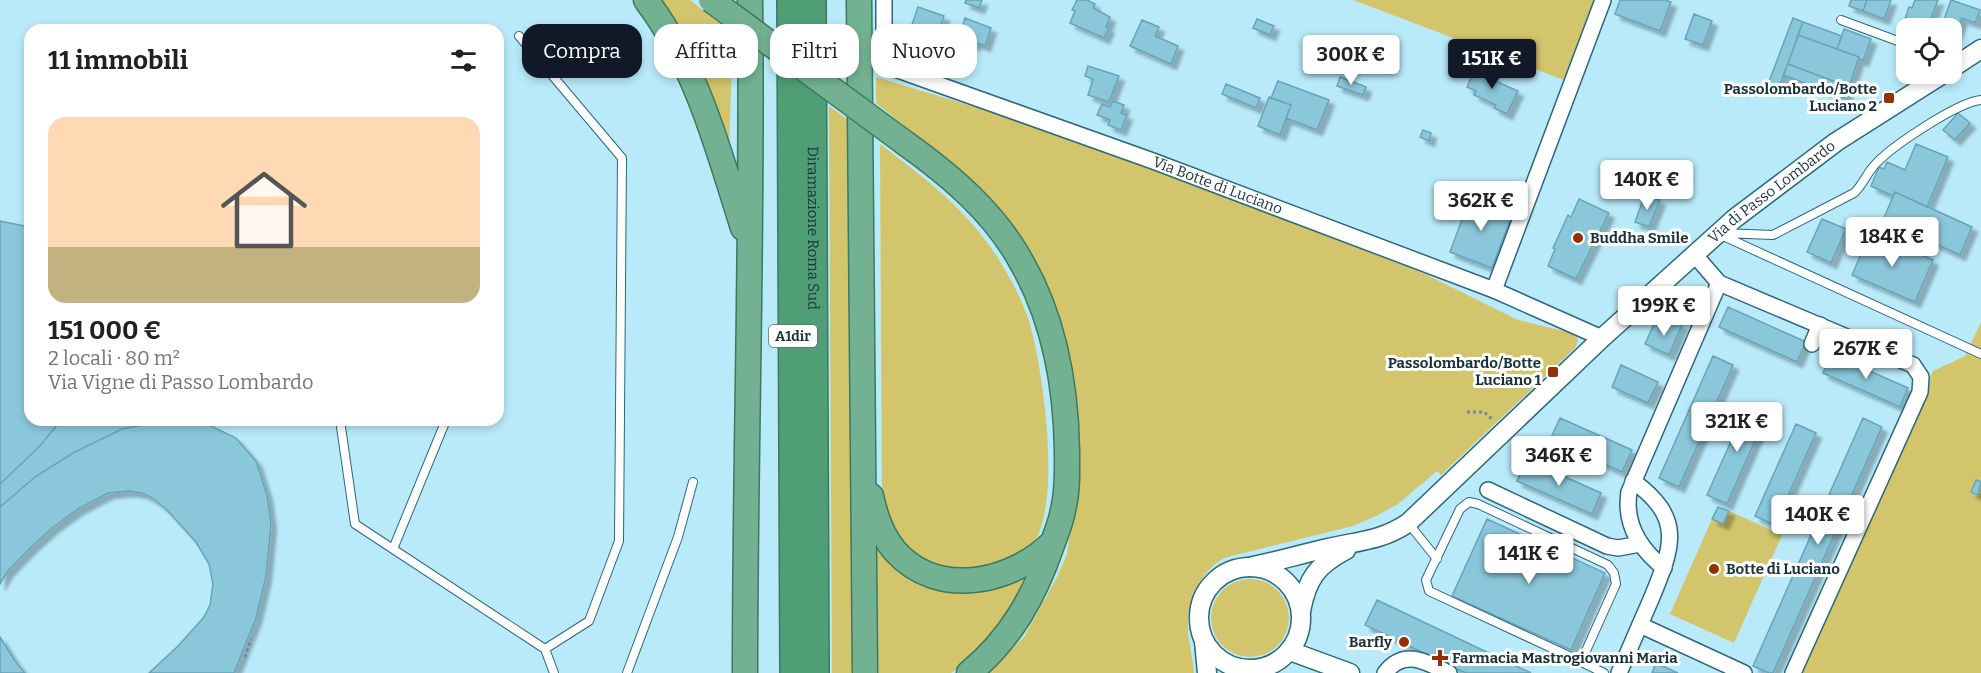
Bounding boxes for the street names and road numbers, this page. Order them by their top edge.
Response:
street label: Via di Passo Lombardo [1704,137,1839,247]
street label: Diramazione Roma Sud [804,146,822,310]
street label: Via Botte di Luciano [1150,153,1285,218]
road number: A1dir [769,325,817,347]

